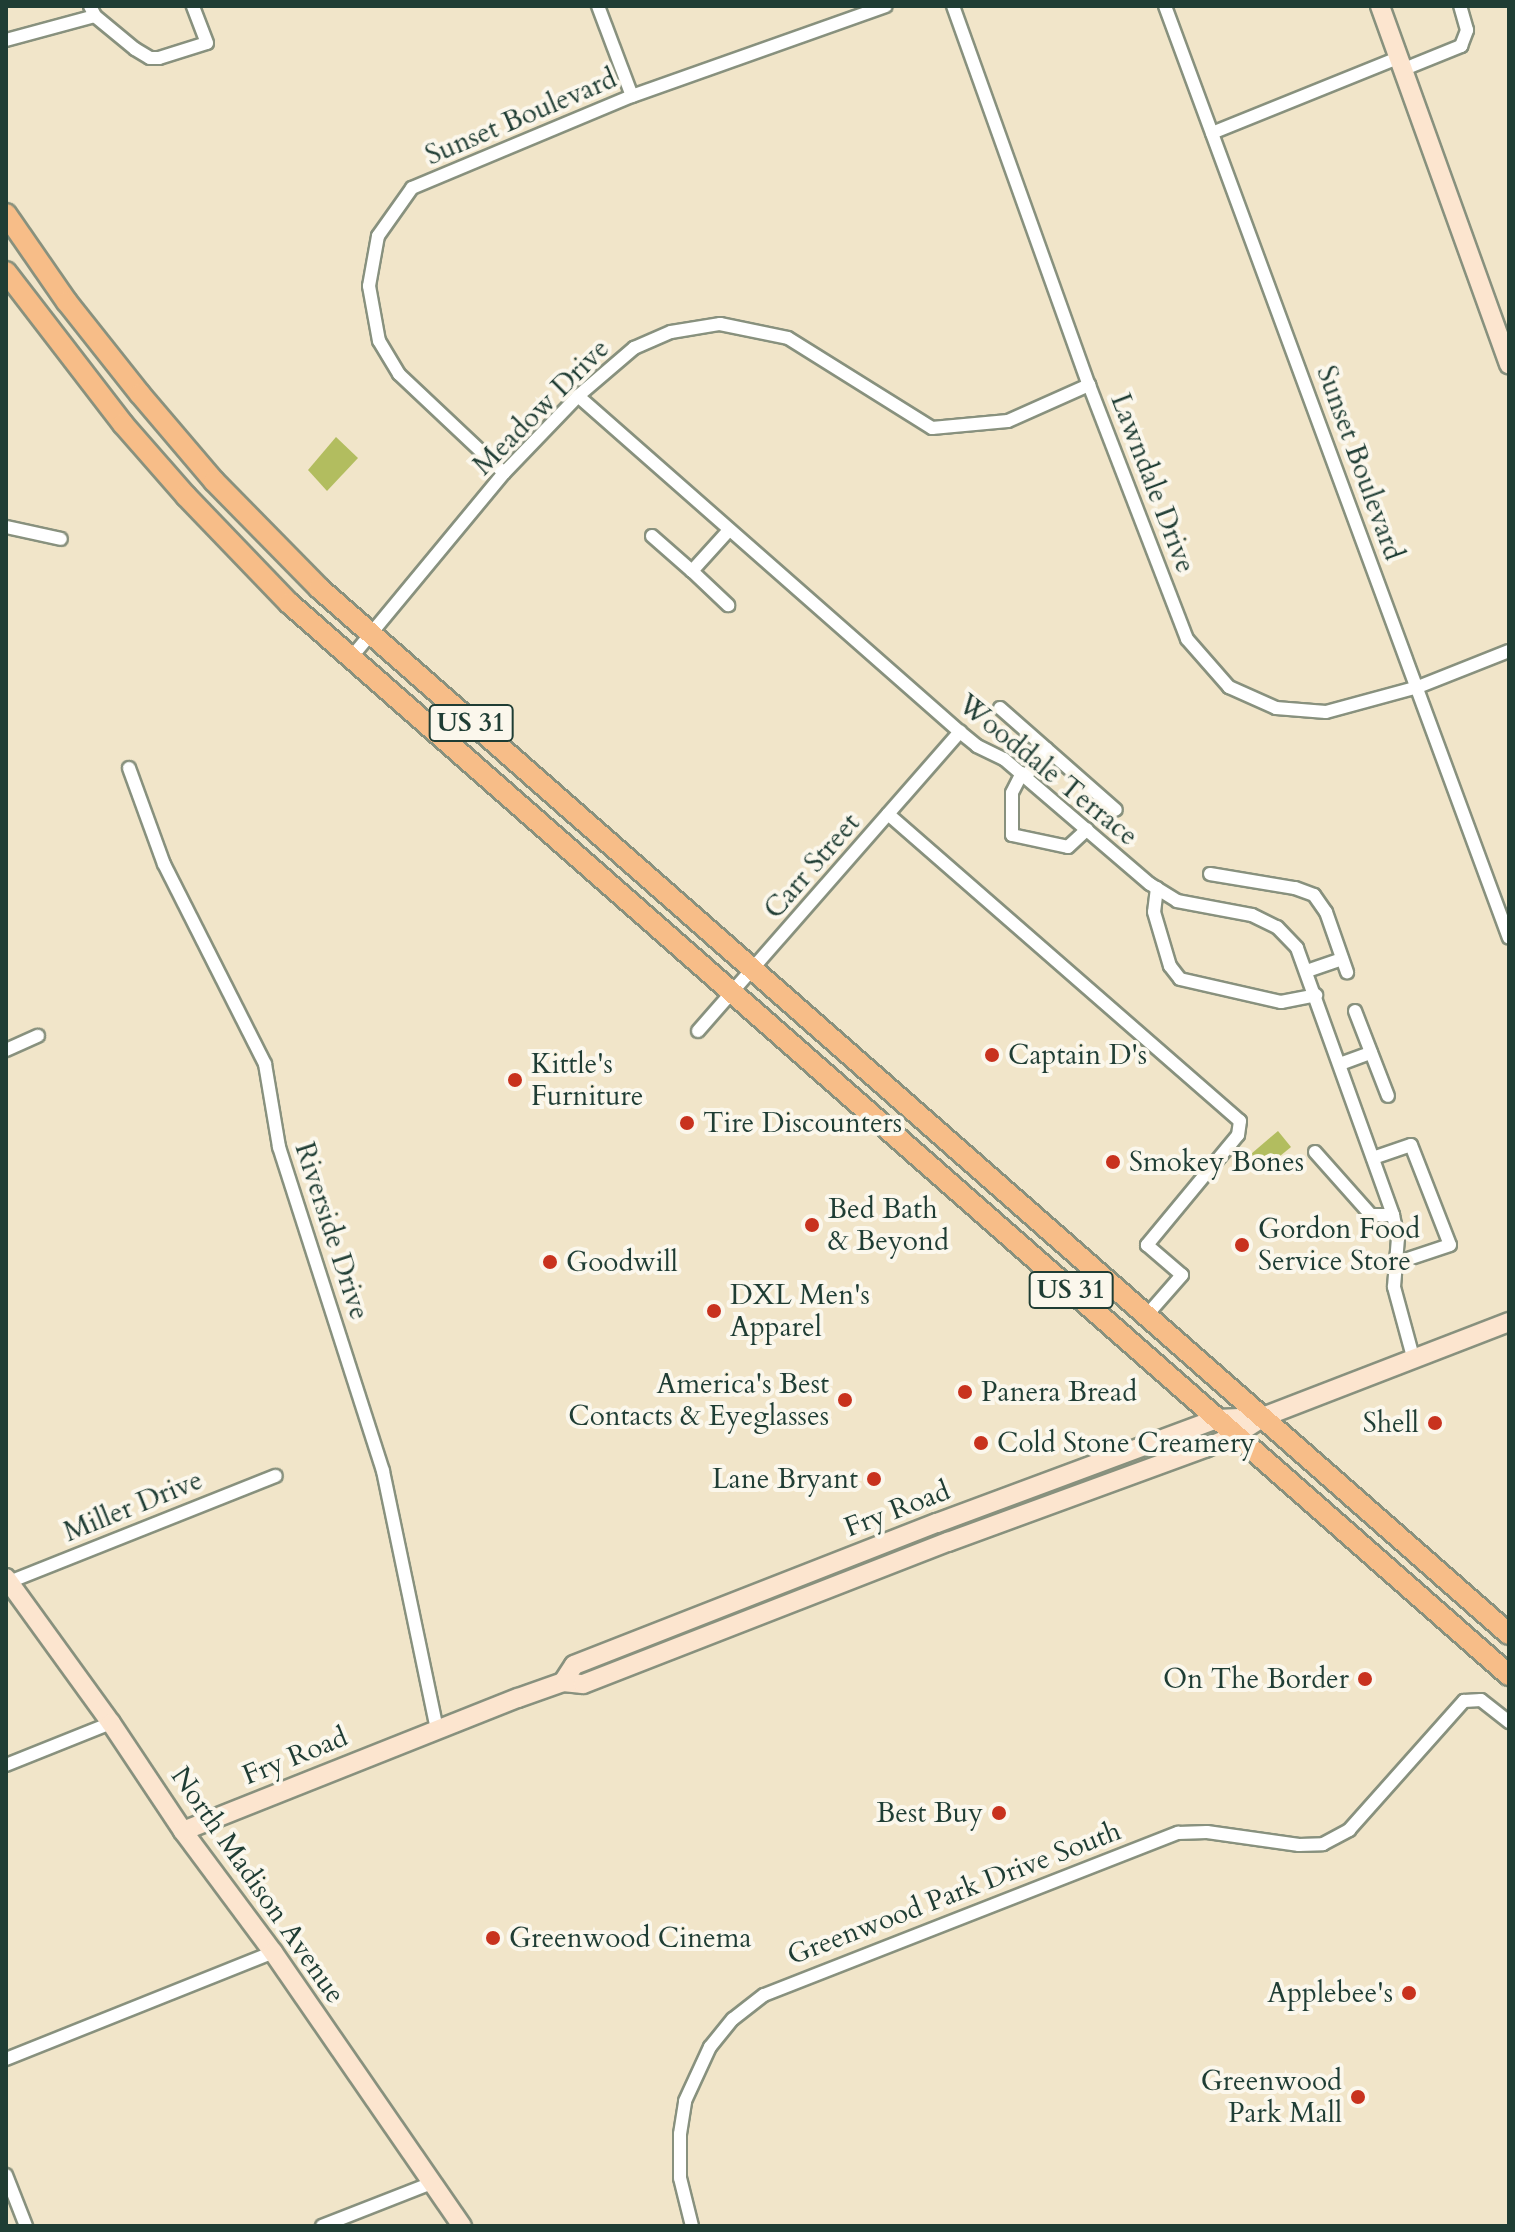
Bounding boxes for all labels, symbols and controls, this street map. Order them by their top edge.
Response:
street label: Sunset Boulevard [420,62,622,172]
street label: Meadow Drive [466,332,616,482]
street label: Sunset Boulevard [1309,361,1411,565]
street label: Lawndale Drive [1103,389,1203,577]
street label: Wooddale Terrace [951,687,1145,853]
road number: US 31 [427,701,515,745]
street label: Carr Street [757,806,867,926]
place label: Captain D's [1008,1038,1147,1072]
marker: Captain D's [983,1046,1001,1064]
place label: Kittle's Furniture [531,1047,643,1113]
marker: Kittle's Furniture [506,1071,524,1089]
place label: Tire Discounters [703,1106,902,1140]
marker: Tire Discounters [678,1114,696,1132]
street label: Riverside Drive [288,1138,376,1324]
place label: Smokey Bones [1129,1145,1304,1179]
marker: Smokey Bones [1104,1153,1122,1171]
place label: Bed Bath & Beyond [828,1192,949,1258]
place label: Gordon Food Service Store [1258,1212,1420,1278]
marker: Bed Bath & Beyond [803,1216,821,1234]
marker: Gordon Food Service Store [1233,1236,1251,1254]
place label: Goodwill [566,1245,678,1279]
marker: Goodwill [541,1253,559,1271]
road number: US 31 [1027,1268,1115,1312]
place label: DXL Men's Apparel [730,1278,870,1344]
marker: DXL Men's Apparel [705,1302,723,1320]
place label: America's Best Contacts & Eyeglasses [568,1367,829,1433]
place label: Panera Bread [981,1375,1137,1409]
marker: Panera Bread [956,1383,974,1401]
marker: America's Best Contacts & Eyeglasses [836,1391,854,1409]
place label: Shell [1363,1406,1419,1440]
marker: Shell [1426,1414,1444,1432]
place label: Cold Stone Creamery [997,1426,1255,1460]
marker: Cold Stone Creamery [972,1434,990,1452]
place label: Lane Bryant [712,1462,858,1496]
street label: Miller Drive [59,1463,207,1549]
marker: Lane Bryant [865,1470,883,1488]
street label: Fry Road [840,1474,954,1544]
place label: On The Border [1163,1662,1349,1696]
marker: On The Border [1356,1670,1374,1688]
street label: Fry Road [238,1720,352,1792]
street label: North Madison Avenue [164,1760,352,2010]
place label: Best Buy [876,1796,983,1830]
marker: Best Buy [990,1804,1008,1822]
street label: Greenwood Park Drive South [783,1814,1125,1972]
place label: Greenwood Cinema [509,1921,752,1955]
marker: Greenwood Cinema [484,1929,502,1947]
place label: Applebee's [1267,1976,1393,2010]
marker: Applebee's [1400,1984,1418,2002]
place label: Greenwood Park Mall [1201,2064,1342,2130]
marker: Greenwood Park Mall [1349,2088,1367,2106]

